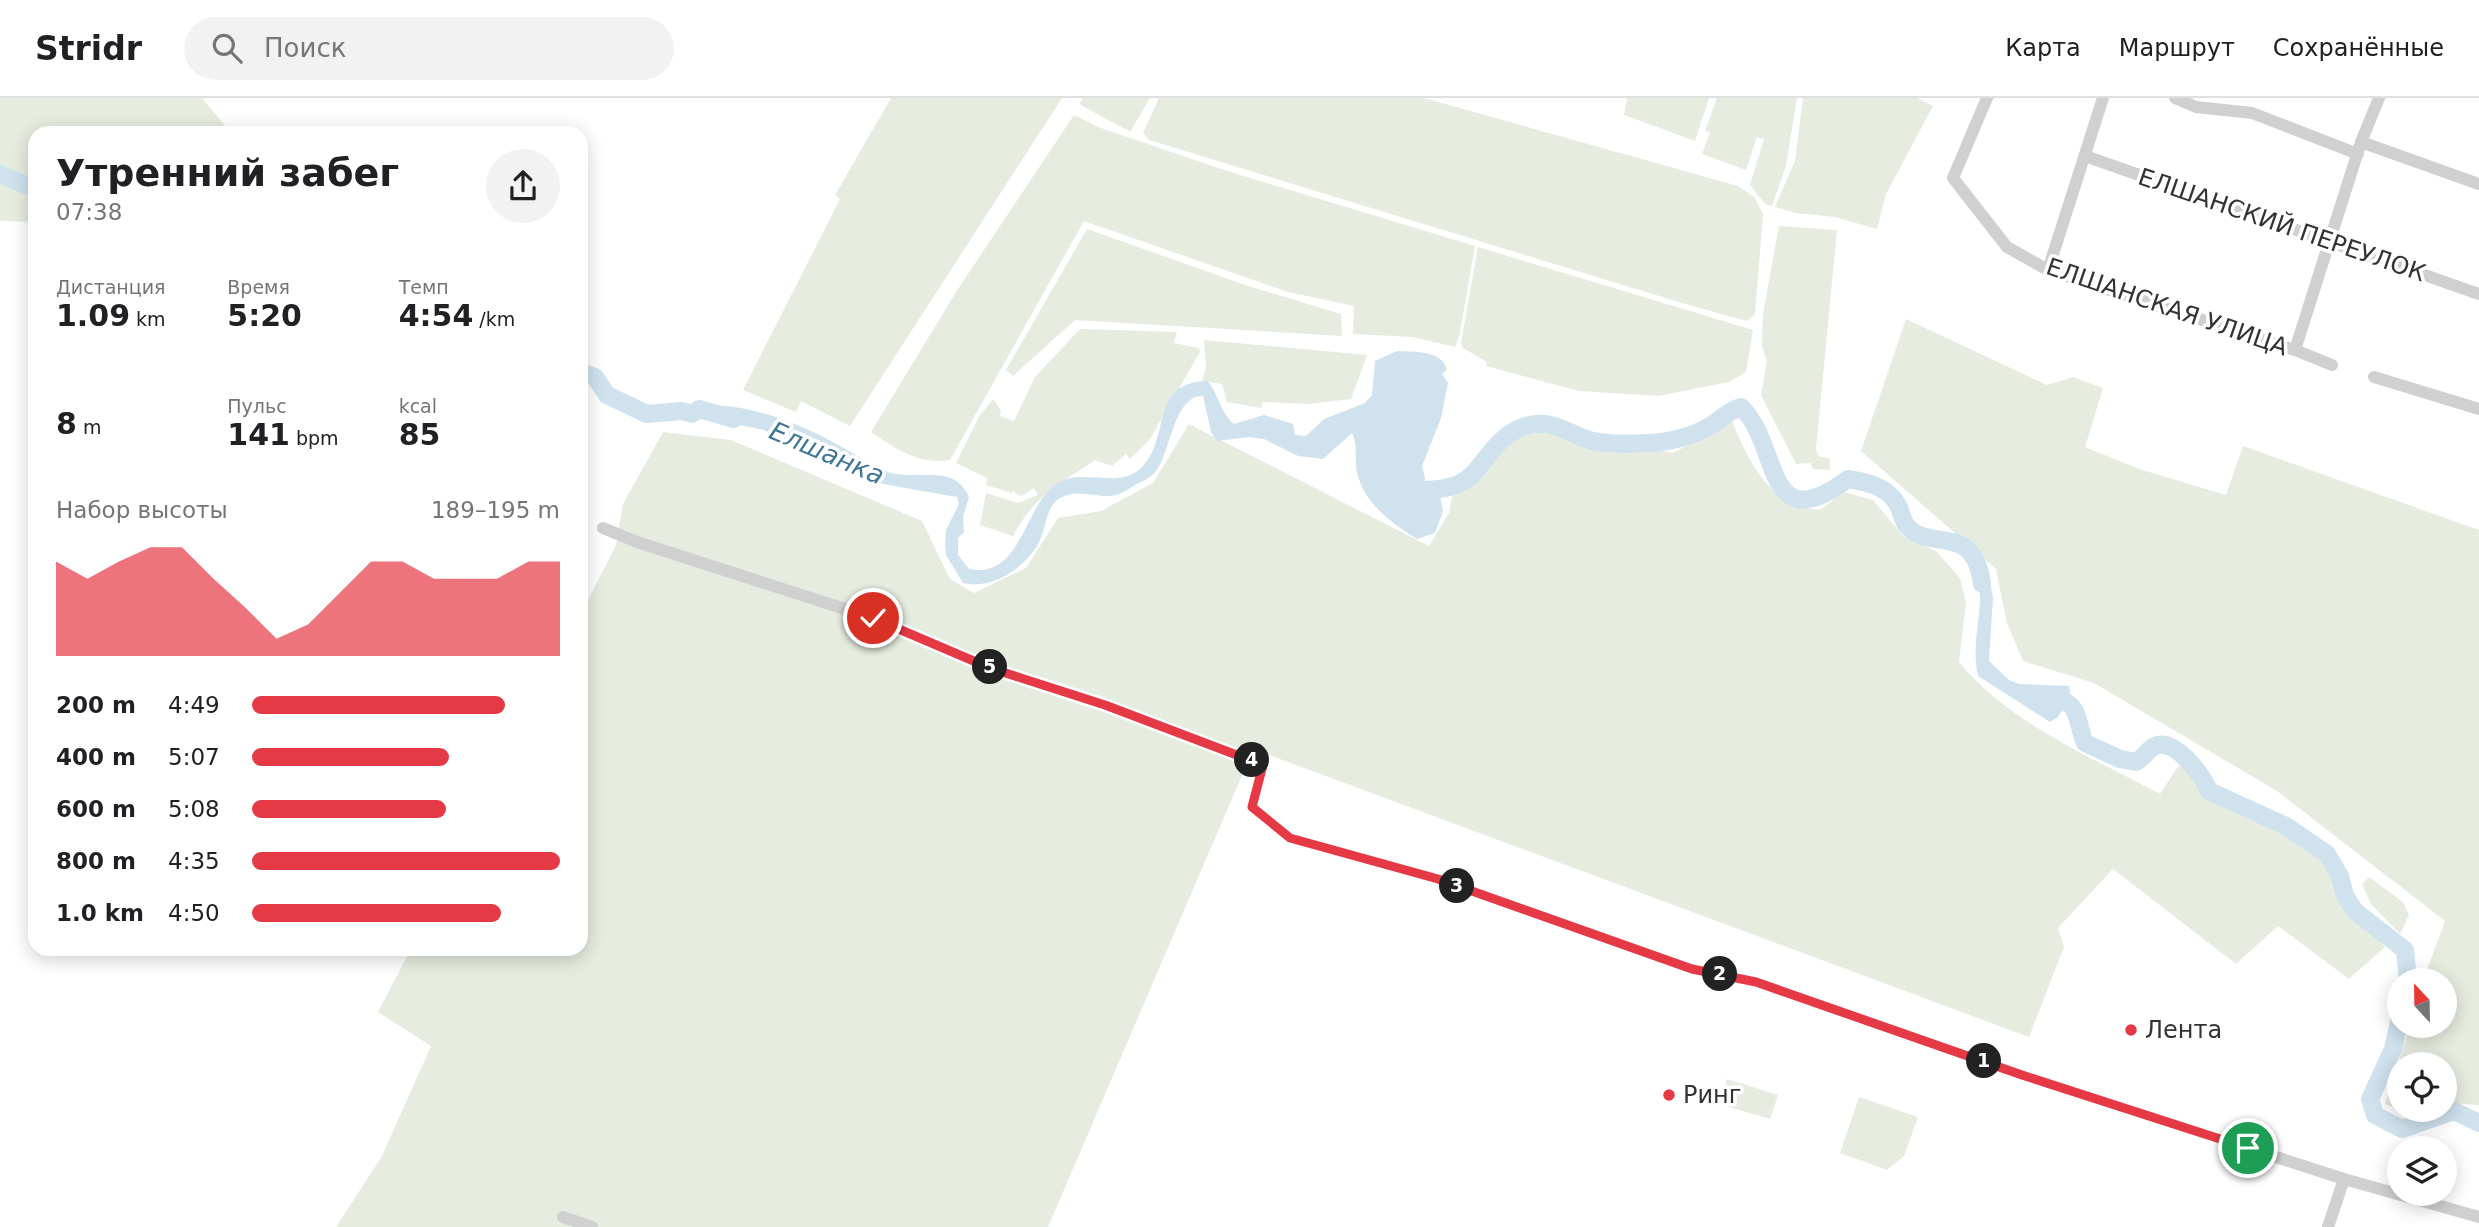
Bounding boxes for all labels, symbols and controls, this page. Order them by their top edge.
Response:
search box [184,17,674,80]
text: Stridr [35,29,142,68]
icon: search [208,29,246,67]
text: Поиск [264,33,346,63]
text: Карта [2005,34,2081,62]
text: Маршрут [2119,34,2235,62]
text: Сохранённые [2273,34,2444,62]
button: share [486,149,560,223]
text: Утренний забег [56,151,399,195]
street label: ЕЛШАНСКИЙ ПЕРЕУЛОК [2135,162,2430,287]
text: 07:38 [56,199,122,225]
street label: ЕЛШАНСКАЯ УЛИЦА [2043,252,2292,362]
text: Дистанция [56,276,165,298]
text: Время [227,276,290,298]
text: Темп [399,276,449,298]
text: 1.09 [56,298,130,333]
text: 5:20 [227,298,302,333]
text: 4:54 [399,298,473,333]
text: km [130,308,166,330]
text: /km [473,308,515,330]
text: Пульс [227,395,287,417]
text: kcal [399,395,437,417]
text: 8 [56,406,77,441]
water label: Елшанка [765,415,889,491]
text: m [77,416,101,438]
text: 141 [227,417,290,452]
text: 85 [399,417,440,452]
text: bpm [290,427,339,449]
text: Набор высоты [56,497,228,523]
text: 189–195 m [431,497,560,523]
pin [843,588,903,648]
icon: check [854,599,892,637]
pin: 5 [972,650,1007,684]
text: 5 [983,655,996,677]
text: 200 m [56,692,136,718]
text: 4:49 [168,692,220,718]
pin: 4 [1234,742,1270,778]
text: 400 m [56,744,136,770]
text: 5:07 [168,744,220,770]
text: 4 [1245,748,1258,770]
text: 600 m [56,796,136,822]
text: 5:08 [168,796,220,822]
text: 800 m [56,848,136,874]
text: 4:35 [168,848,220,874]
pin: 3 [1440,868,1474,904]
text: 3 [1450,874,1463,896]
text: 1.0 km [56,900,144,926]
text: 4:50 [168,900,220,926]
pin: 2 [1702,956,1738,992]
text: 2 [1713,962,1726,984]
north arrow [2387,968,2457,1038]
map controls [2387,968,2457,1206]
place label: Лента [2145,1016,2222,1044]
marker: Лента [2123,1022,2139,1038]
pin: 1 [1966,1044,2002,1079]
text: 1 [1977,1049,1990,1071]
button: locate [2387,1052,2457,1122]
place label: Ринг [1683,1081,1741,1109]
marker: Ринг [1661,1087,1677,1103]
pin [2218,1118,2278,1178]
icon: arrive [2229,1129,2267,1167]
button: layers [2387,1136,2457,1206]

